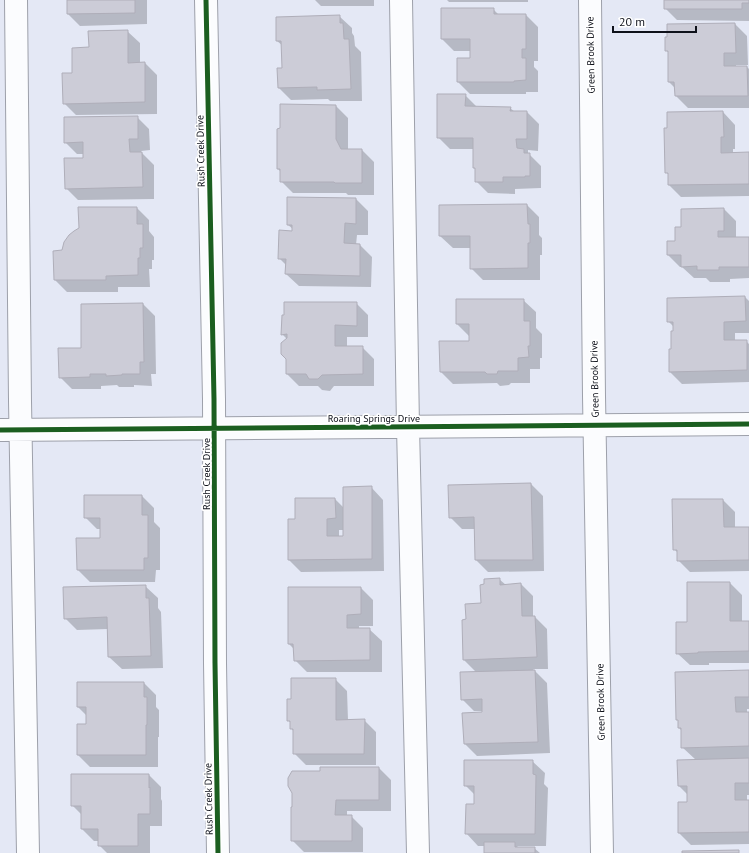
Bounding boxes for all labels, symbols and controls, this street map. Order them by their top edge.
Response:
scale bar [613,8,696,34]
text: 20 m [619,14,645,29]
street label: Green Brook Drive [583,16,598,94]
street label: Rush Creek Drive [193,115,208,187]
street label: Green Brook Drive [587,340,602,418]
street label: Roaring Springs Drive [328,412,420,425]
street label: Rush Creek Drive [200,438,213,510]
street label: Green Brook Drive [593,663,608,741]
street label: Rush Creek Drive [201,763,216,835]

